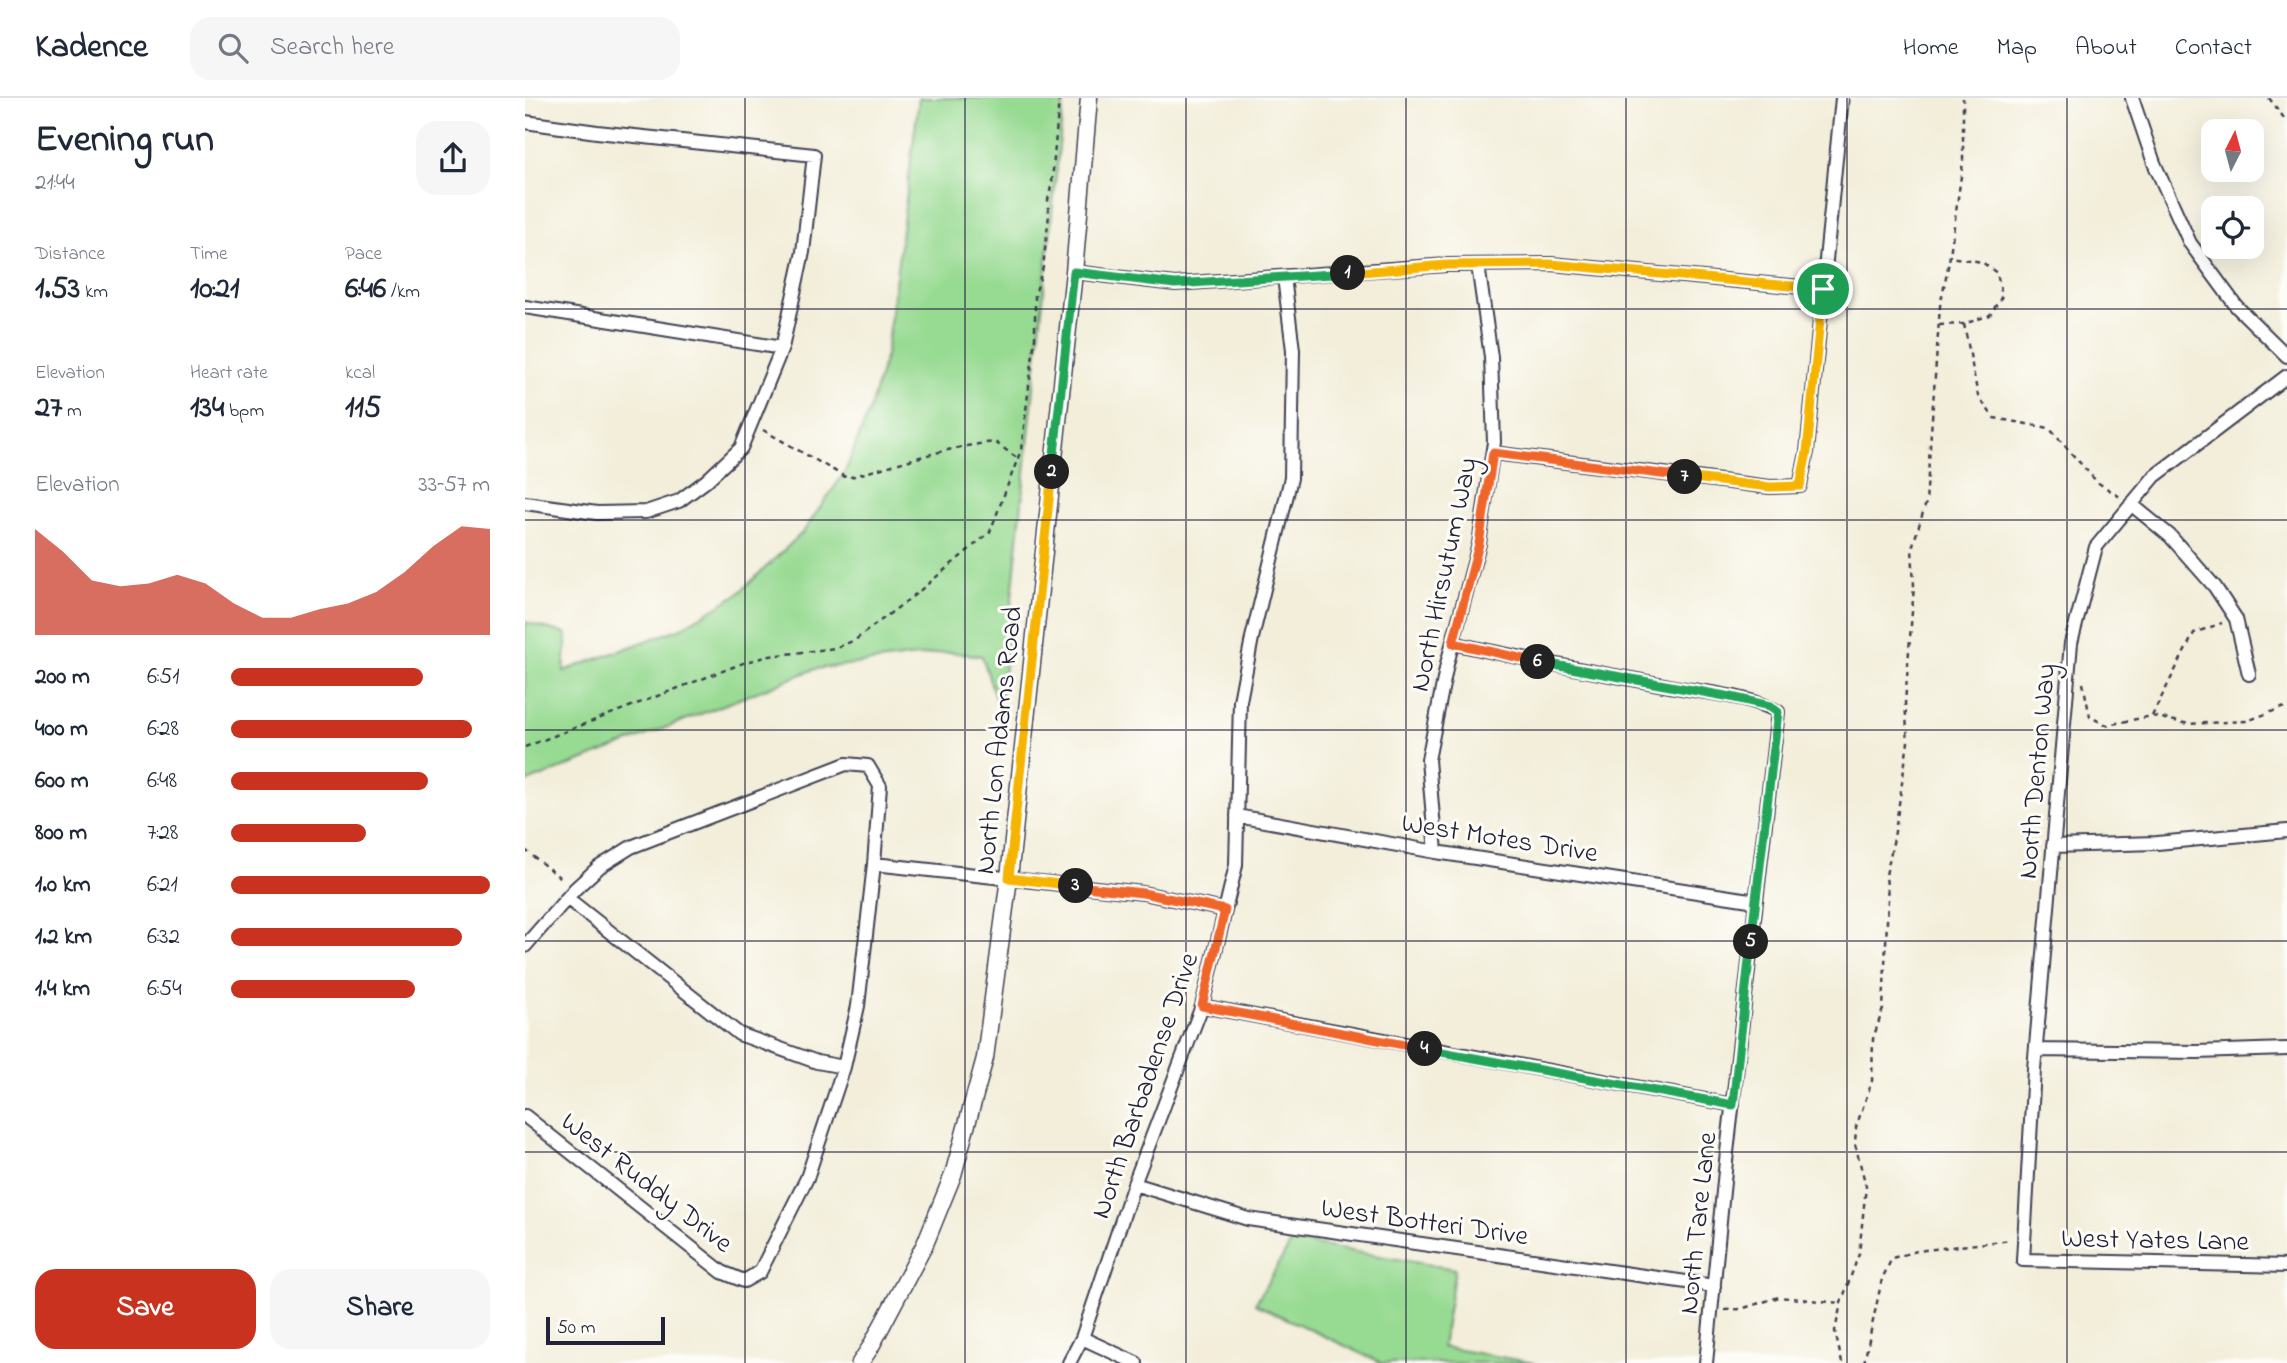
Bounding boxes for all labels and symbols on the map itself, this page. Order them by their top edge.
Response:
north arrow [2201,119,2265,182]
pin: 1 [1331,256,1365,290]
pin [1793,259,1853,319]
pin: 2 [1035,454,1069,490]
street label: North Hirsutum Way [1401,454,1490,696]
pin: 7 [1667,460,1703,494]
street label: North Lon Adams Road [966,604,1035,877]
pin: 6 [1521,644,1555,680]
street label: North Denton Way [2009,662,2068,881]
street label: West Motes Drive [1398,804,1601,875]
pin: 3 [1059,868,1093,904]
pin: 5 [1733,924,1769,960]
street label: North Barbadense Drive [1082,947,1211,1225]
pin: 4 [1408,1032,1443,1066]
street label: West Ruddy Drive [551,1103,741,1264]
street label: North Tare Lane [1670,1130,1729,1317]
street label: West Botteri Drive [1318,1189,1531,1258]
street label: West Yates Lane [2061,1219,2250,1264]
scale bar [546,1314,665,1346]

